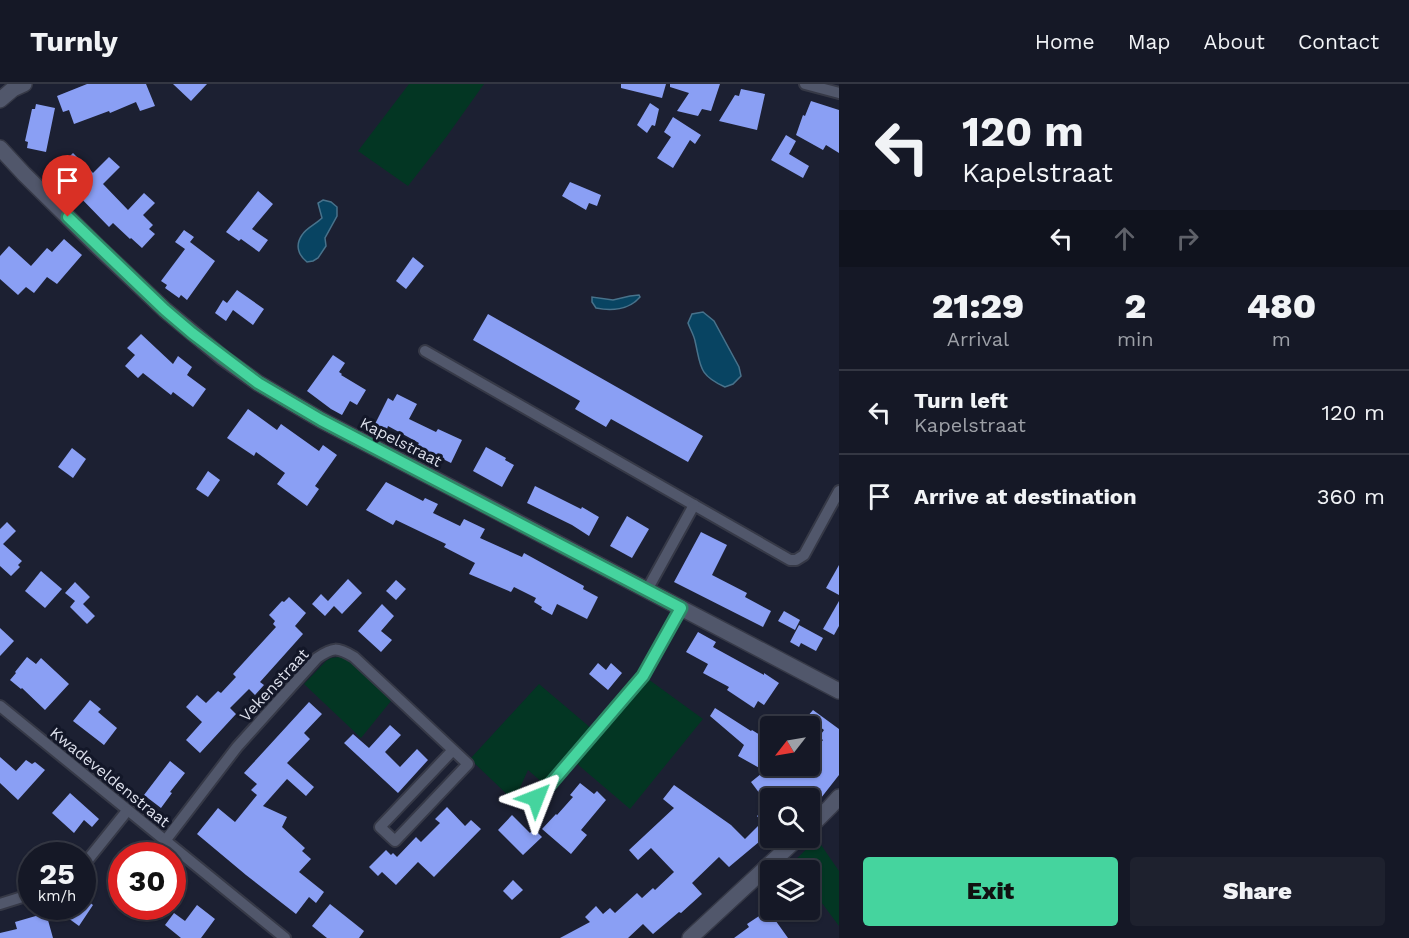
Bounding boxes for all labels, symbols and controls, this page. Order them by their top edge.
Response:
text: Turnly [30,25,118,58]
text: Home [1035,29,1095,54]
text: Map [1128,29,1171,54]
text: About [1204,29,1265,54]
text: Contact [1298,29,1379,54]
text: 120 m [962,107,1084,156]
icon: left [863,108,941,186]
pin [42,155,93,217]
text: Kapelstraat [962,157,1113,189]
icon: arrive [51,164,84,197]
icon: left [1045,222,1078,255]
icon: ahead [1108,222,1141,255]
icon: right [1171,222,1204,255]
text: 21:29 [932,285,1024,327]
text: 2 [1124,285,1146,327]
text: 480 [1246,285,1316,327]
text: Arrival [947,327,1009,351]
text: min [1117,327,1154,351]
text: m [1272,327,1291,351]
text: Turn left [914,388,1008,413]
icon: left [863,396,896,429]
text: 120 m [1321,400,1385,425]
street label: Kapelstraat [357,413,445,471]
text: Kapelstraat [914,413,1026,437]
icon: arrive [863,480,896,513]
text: Arrive at destination [914,484,1137,509]
text: 360 m [1317,484,1385,509]
street label: Vekenstraat [235,644,313,725]
north arrow [760,716,820,776]
map controls [760,716,820,920]
street label: Kwadeveldenstraat [46,723,174,831]
position arrow [504,766,568,830]
button: search [760,788,820,848]
speed limit sign: 30 [108,842,186,920]
text: 25 [39,856,75,891]
button: Exit [863,857,1118,926]
button: Share [1130,857,1385,926]
button: layers [760,860,820,920]
text: km/h [38,887,76,905]

